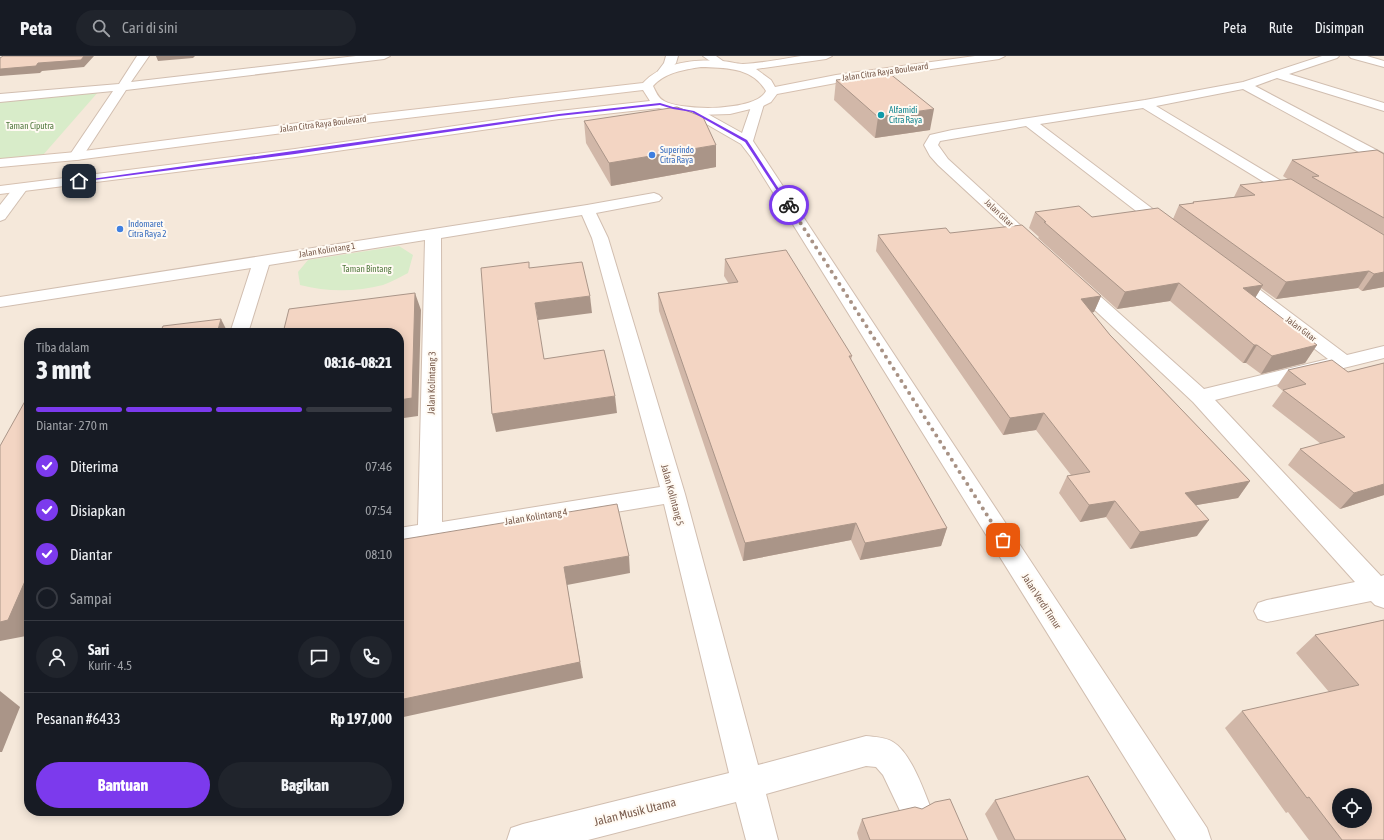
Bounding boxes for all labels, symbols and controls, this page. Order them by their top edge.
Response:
search box [76,10,356,46]
text: Peta [20,17,52,39]
icon: search [90,17,112,39]
text: Cari di sini [122,19,178,36]
text: Peta [1223,20,1247,36]
text: Rute [1269,20,1293,36]
text: Disimpan [1315,20,1364,36]
street label: Jalan Citra Raya Boulevard [841,61,929,83]
place label: Alfamidi Citra Raya [889,105,922,125]
marker: Alfamidi Citra Raya [876,110,886,120]
street label: Jalan Citra Raya Boulevard [279,114,367,134]
park label: Taman Ciputra [6,121,54,131]
place label: Superindo Citra Raya [660,145,694,165]
marker: Superindo Citra Raya [647,150,657,160]
pin [62,164,96,198]
icon: home [68,170,90,192]
courier [769,185,809,225]
icon: bike [778,194,800,216]
street label: Jalan Gitar [983,197,1016,229]
place label: Indomaret Citra Raya 2 [128,219,167,239]
marker: Indomaret Citra Raya 2 [115,224,125,234]
street label: Jalan Kolintang 1 [298,241,356,259]
park label: Taman Bintang [342,264,392,274]
street label: Jalan Gitar [1284,314,1318,344]
text: Tiba dalam [36,340,89,355]
street label: Jalan Kolintang 3 [425,351,438,415]
text: 08:16–08:21 [324,354,392,371]
text: 3 mnt [36,355,91,385]
text: Diantar · 270 m [36,418,108,433]
icon: check [36,455,58,477]
text: Diterima [70,458,118,475]
text: 07:46 [365,459,392,474]
street label: Jalan Kolintang 5 [659,463,686,527]
icon: check [36,499,58,521]
text: Disiapkan [70,502,126,519]
text: 07:54 [365,503,392,518]
street label: Jalan Kolintang 4 [504,506,569,527]
pin [986,523,1020,557]
icon: bag [992,529,1014,551]
icon: check [36,543,58,565]
text: Diantar [70,546,112,563]
text: 08:10 [365,547,392,562]
street label: Jalan Verdi Timur [1020,572,1064,632]
text: Sampai [70,590,112,607]
button: person [36,636,78,678]
button: chat [298,636,340,678]
button: phone [350,636,392,678]
text: Sari [88,641,109,658]
text: Kurir · 4.5 [88,658,132,673]
text: Pesanan #6433 [36,710,121,727]
text: Rp 197,000 [330,710,392,727]
button: Bantuan [36,762,210,808]
button: Bagikan [218,762,392,808]
map controls [1332,788,1372,828]
button: locate [1332,788,1372,828]
street label: Jalan Musik Utama [593,795,677,829]

